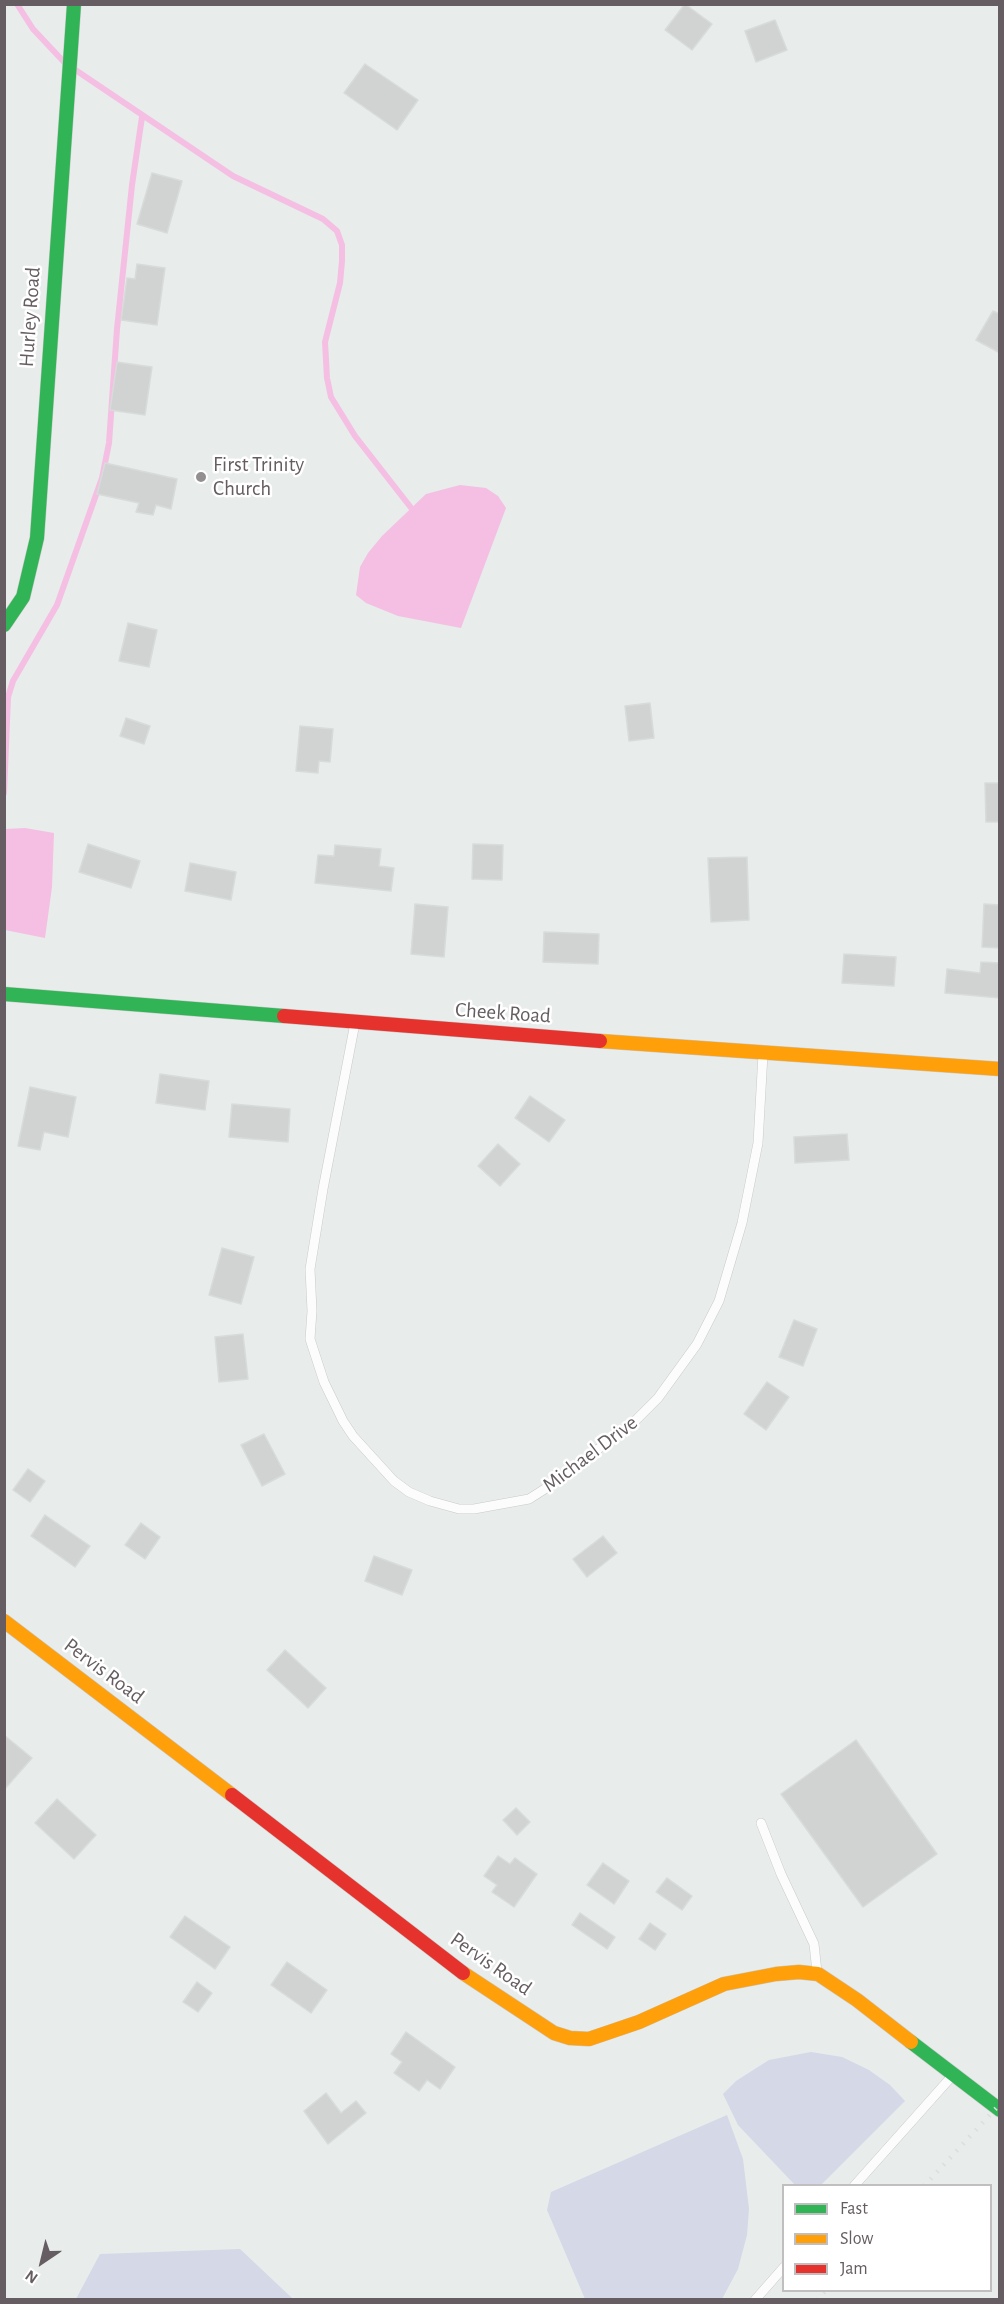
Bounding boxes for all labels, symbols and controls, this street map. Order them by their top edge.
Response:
street label: Hurley Road [14,266,46,368]
place label: First Trinity Church [213,452,304,502]
marker: First Trinity Church [194,470,208,484]
street label: Cheek Road [454,997,552,1029]
street label: Michael Drive [538,1410,642,1498]
street label: Pervis Road [59,1633,149,1709]
street label: Pervis Road [445,1927,537,2001]
legend [782,2184,992,2292]
text: Fast [840,2200,868,2218]
text: Slow [840,2230,873,2248]
north arrow [12,2232,72,2292]
text: Jam [840,2260,868,2278]
text: N [23,2267,41,2286]

